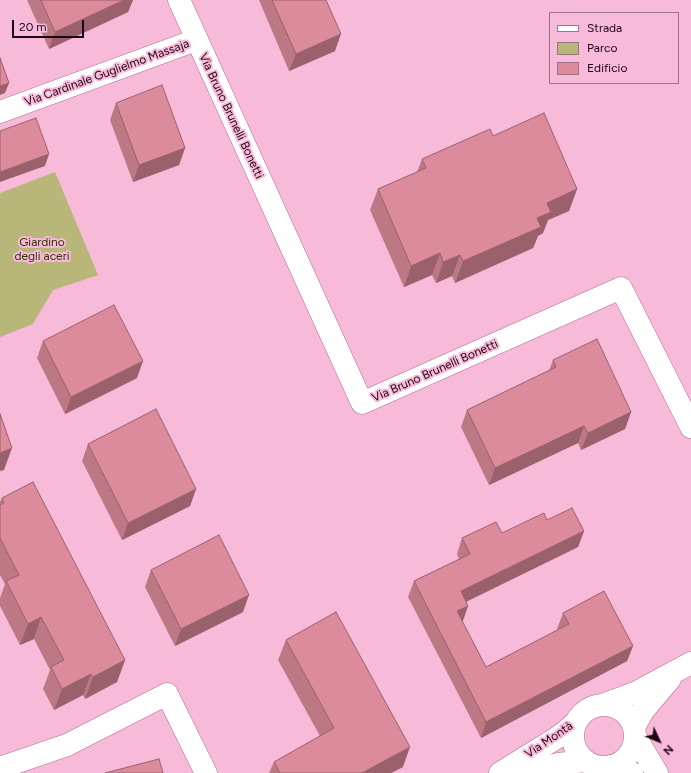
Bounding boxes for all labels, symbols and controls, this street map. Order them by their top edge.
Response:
scale bar [14,12,86,38]
legend [549,12,679,84]
text: 20 m [19,20,47,34]
text: Strada [587,21,622,35]
street label: Via Cardinale Guglielmo Massaja [23,36,191,110]
text: Parco [587,41,617,55]
street label: Via Bruno Brunelli Bonetti [196,51,266,181]
text: Edificio [587,61,627,75]
park label: Giardino degli aceri [14,235,70,263]
street label: Via Bruno Brunelli Bonetti [370,337,500,405]
street label: Via Montà [522,719,576,761]
north arrow [639,721,679,761]
text: N [660,742,676,757]

